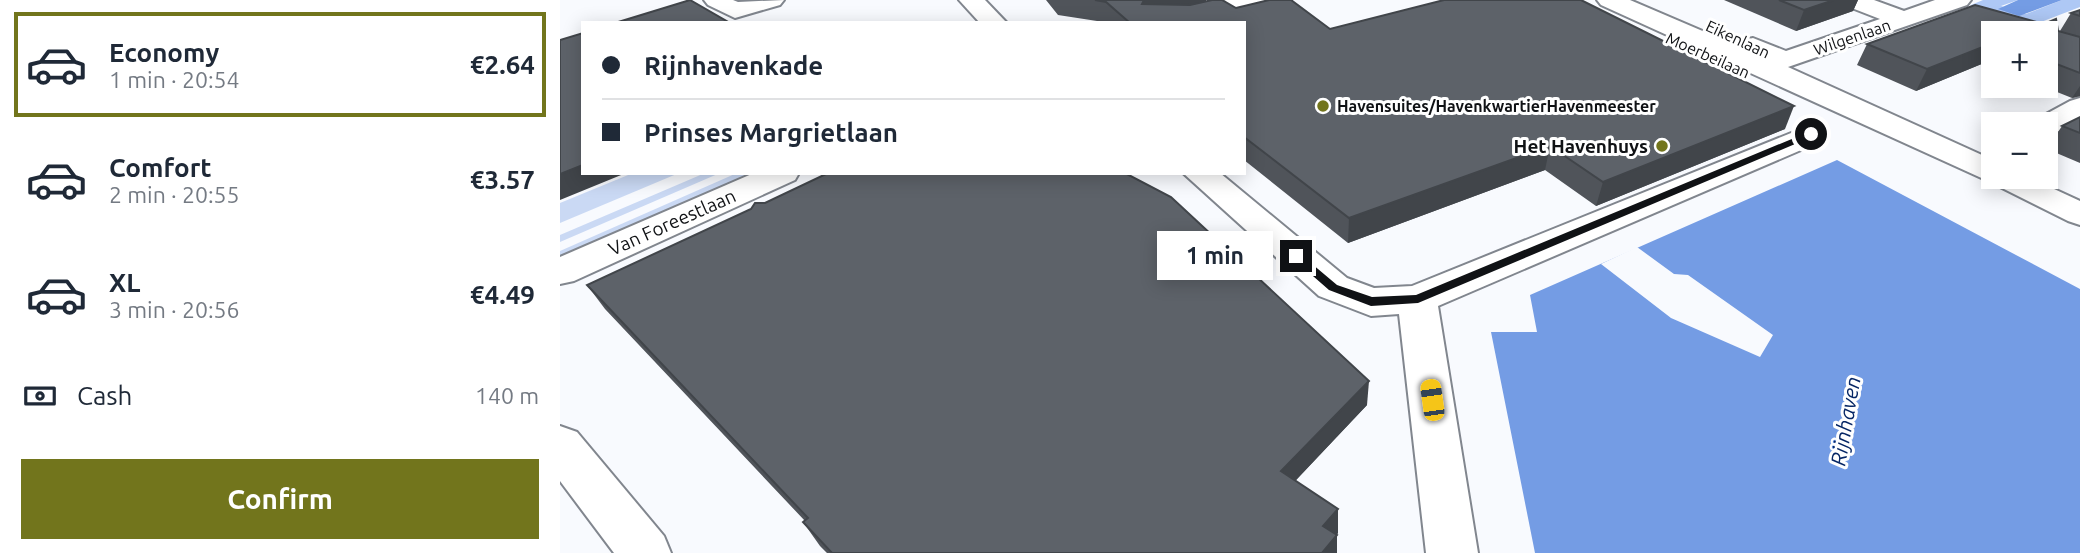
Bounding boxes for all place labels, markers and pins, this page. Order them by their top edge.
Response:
place label: Havensuites/HavenkwartierHavenmeester [1337,97,1656,115]
marker: Havensuites/HavenkwartierHavenmeester [1315,98,1331,114]
place label: Het Havenhuys [1514,135,1648,157]
marker: Het Havenhuys [1654,138,1670,154]

